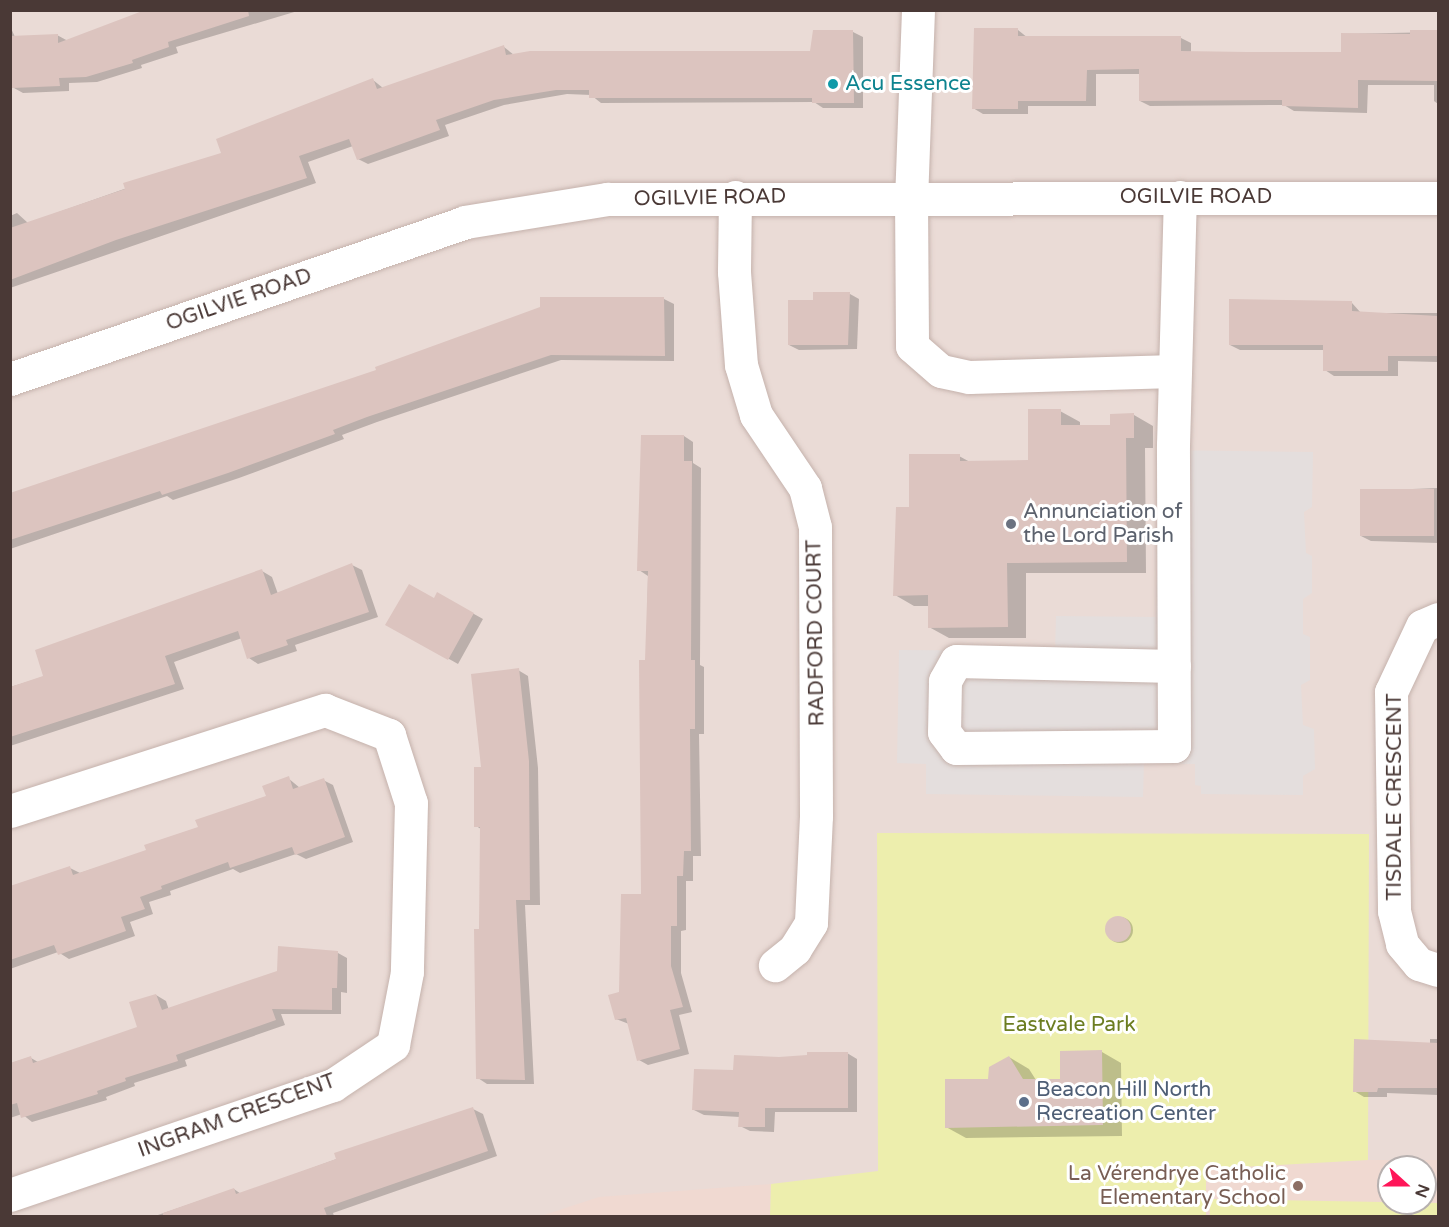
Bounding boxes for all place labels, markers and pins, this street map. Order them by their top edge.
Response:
place label: Acu Essence [845,71,971,97]
marker: Acu Essence [826,77,840,91]
place label: Annunciation of the Lord Parish [1023,499,1183,549]
marker: Annunciation of the Lord Parish [1004,517,1018,531]
place label: Beacon Hill North Recreation Center [1036,1077,1216,1127]
marker: Beacon Hill North Recreation Center [1017,1095,1031,1109]
place label: La Vérendrye Catholic Elementary School [1068,1161,1286,1211]
marker: La Vérendrye Catholic Elementary School [1291,1179,1305,1193]

